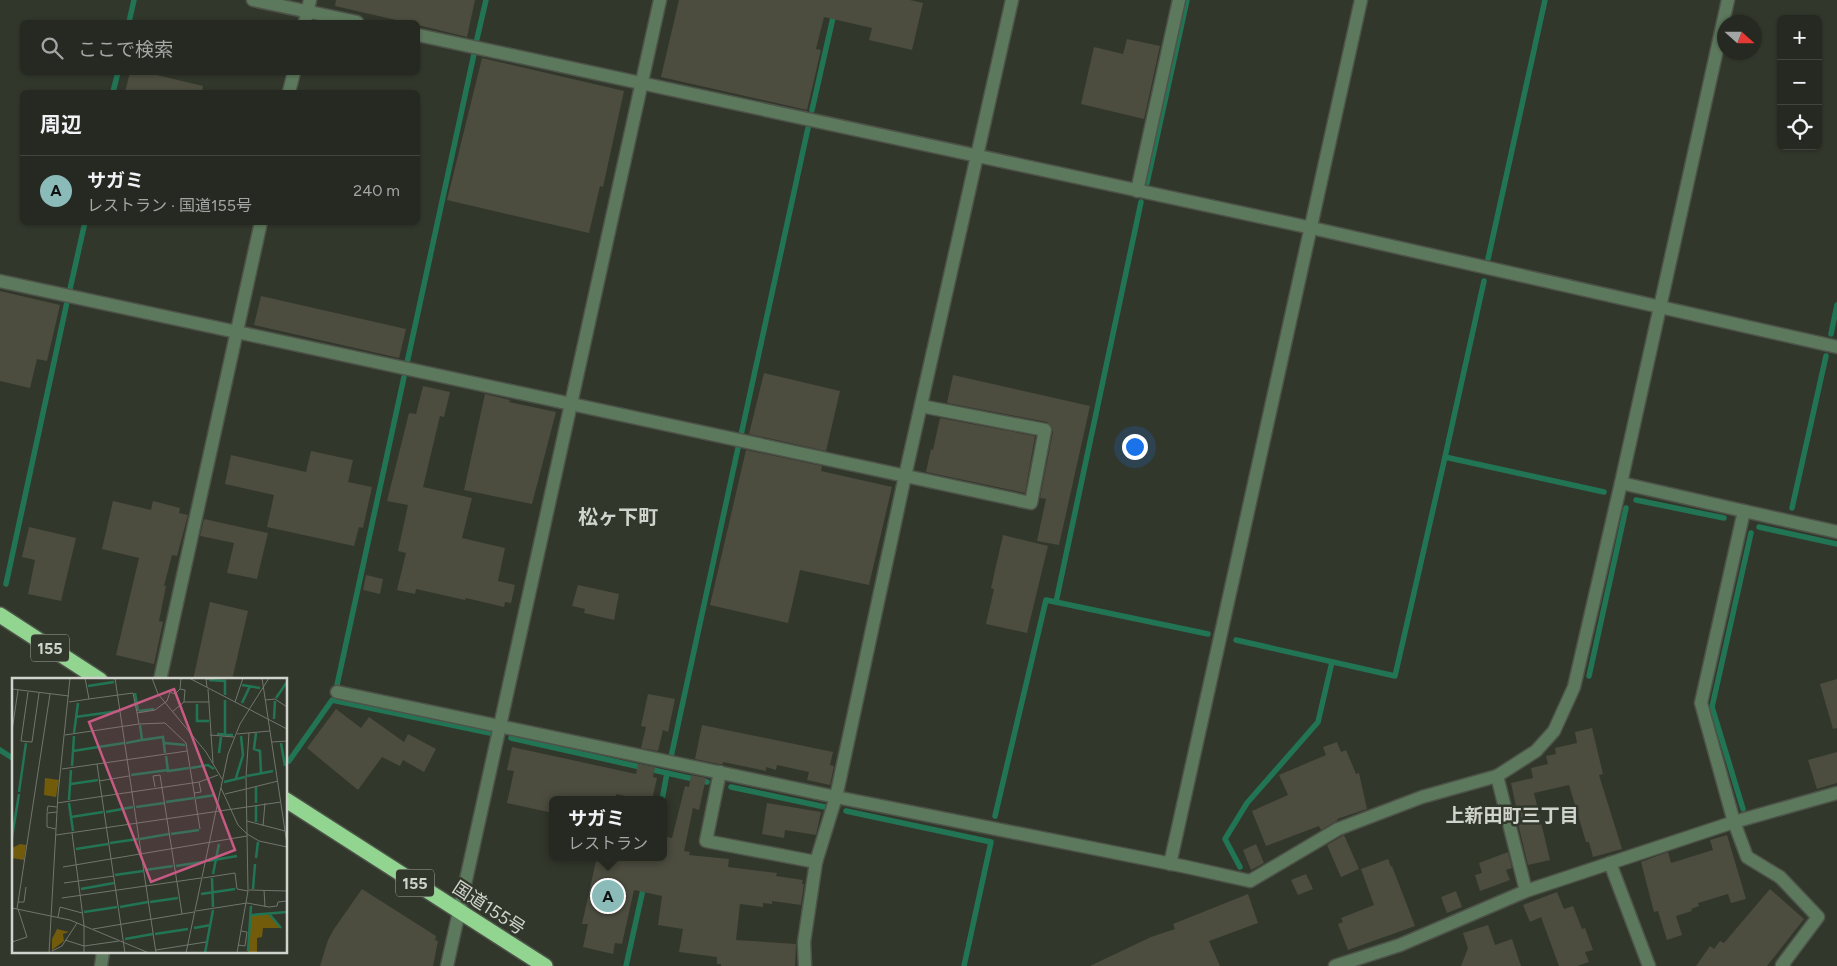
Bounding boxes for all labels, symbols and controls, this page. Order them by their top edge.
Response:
north arrow [1717,15,1762,60]
map controls [1777,15,1822,150]
button: + [1777,15,1822,60]
search box [20,20,420,75]
icon: search [38,34,66,62]
text: ここで検索 [78,38,173,61]
button: − [1777,60,1822,105]
button: locate [1777,105,1822,150]
text: 周辺 [40,112,82,137]
text: サガミ [87,169,144,192]
text: A [50,181,62,200]
text: 240 m [353,181,400,200]
text: レストラン · 国道155号 [87,196,252,215]
your location [1122,434,1148,460]
district label: 松ヶ下町 [578,505,658,529]
road number: 155 [31,634,69,661]
inset map [12,678,288,954]
popup [549,796,667,861]
district label: 上新田町三丁目 [1445,804,1579,827]
text: サガミ [568,807,625,830]
text: レストラン [568,834,648,853]
road number: 155 [396,870,434,896]
street label: 国道155号 [449,876,529,940]
pin: A [592,877,624,915]

